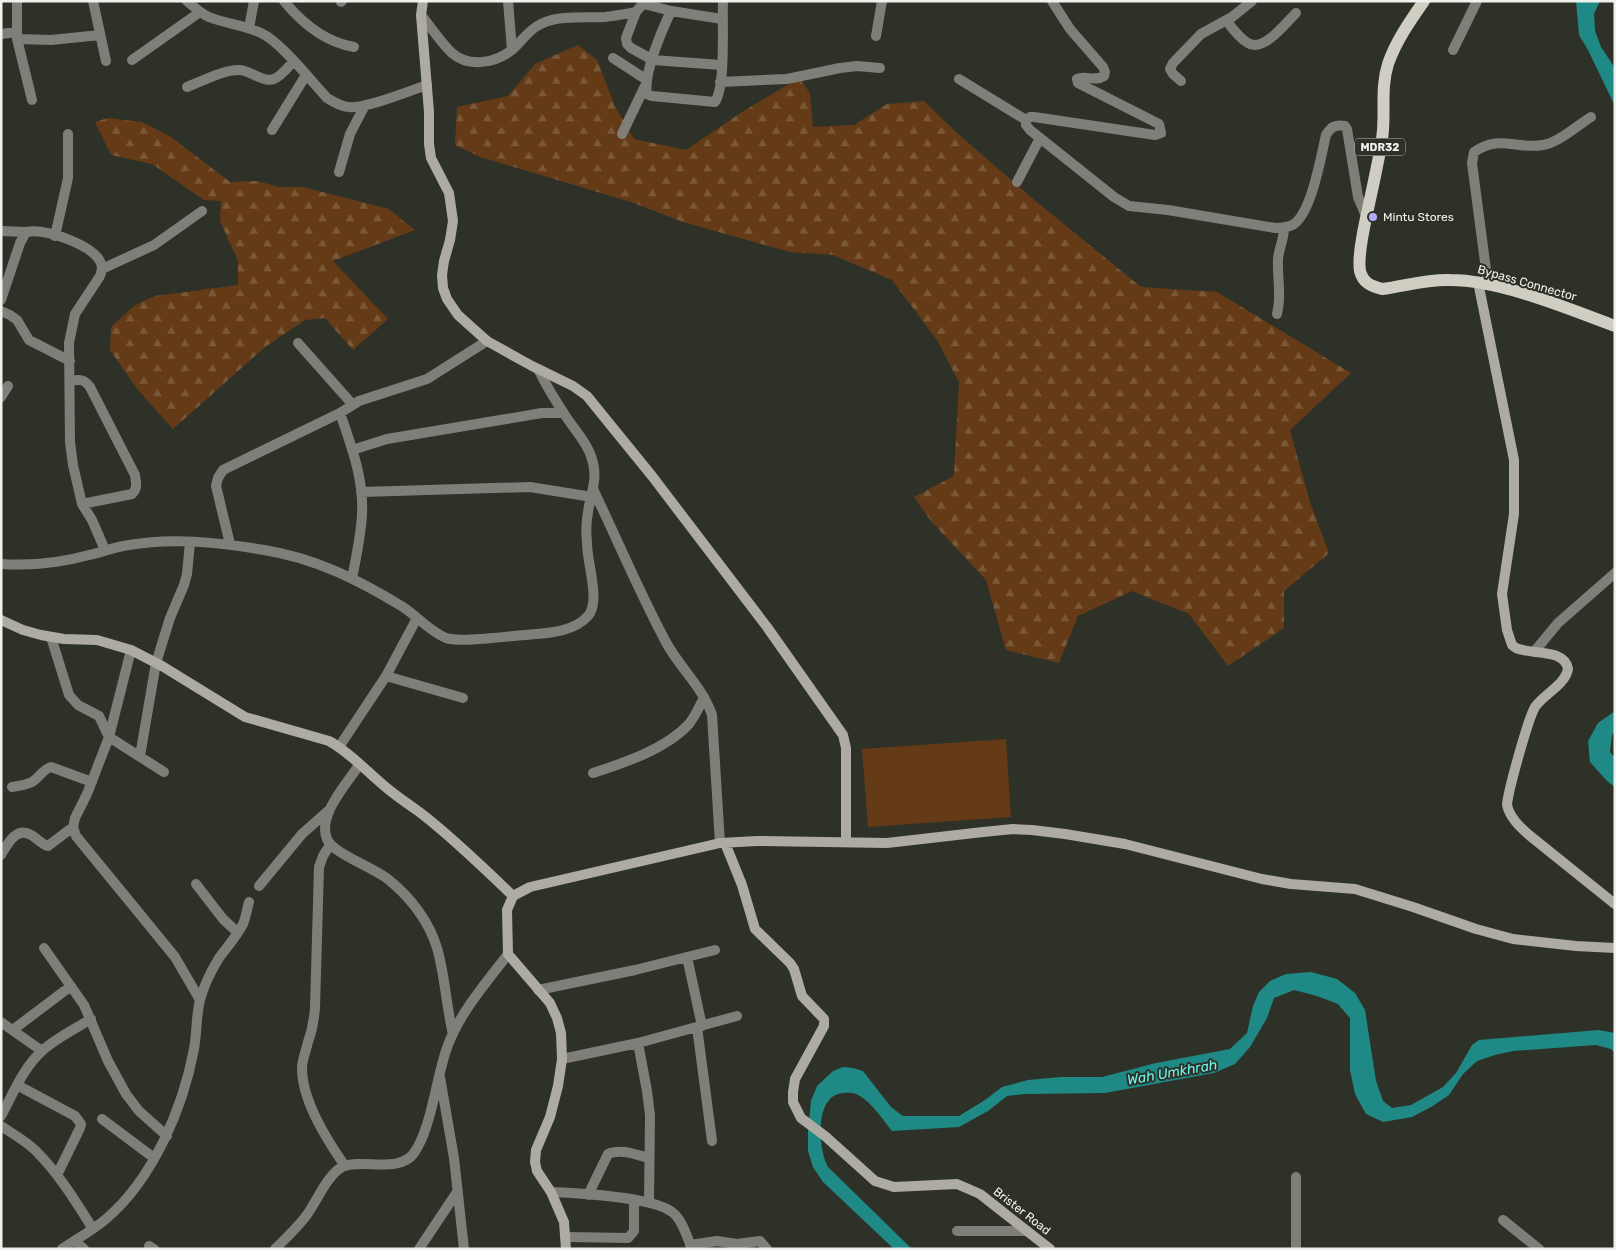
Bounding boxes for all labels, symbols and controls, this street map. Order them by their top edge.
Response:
road number: MDR32 [1355,138,1405,156]
place label: Mintu Stores [1383,210,1454,224]
marker: Mintu Stores [1367,211,1379,223]
street label: Bypass Connector [1476,262,1579,304]
water label: Wah Umkhrah [1126,1056,1219,1089]
street label: Brister Road [991,1184,1053,1238]

